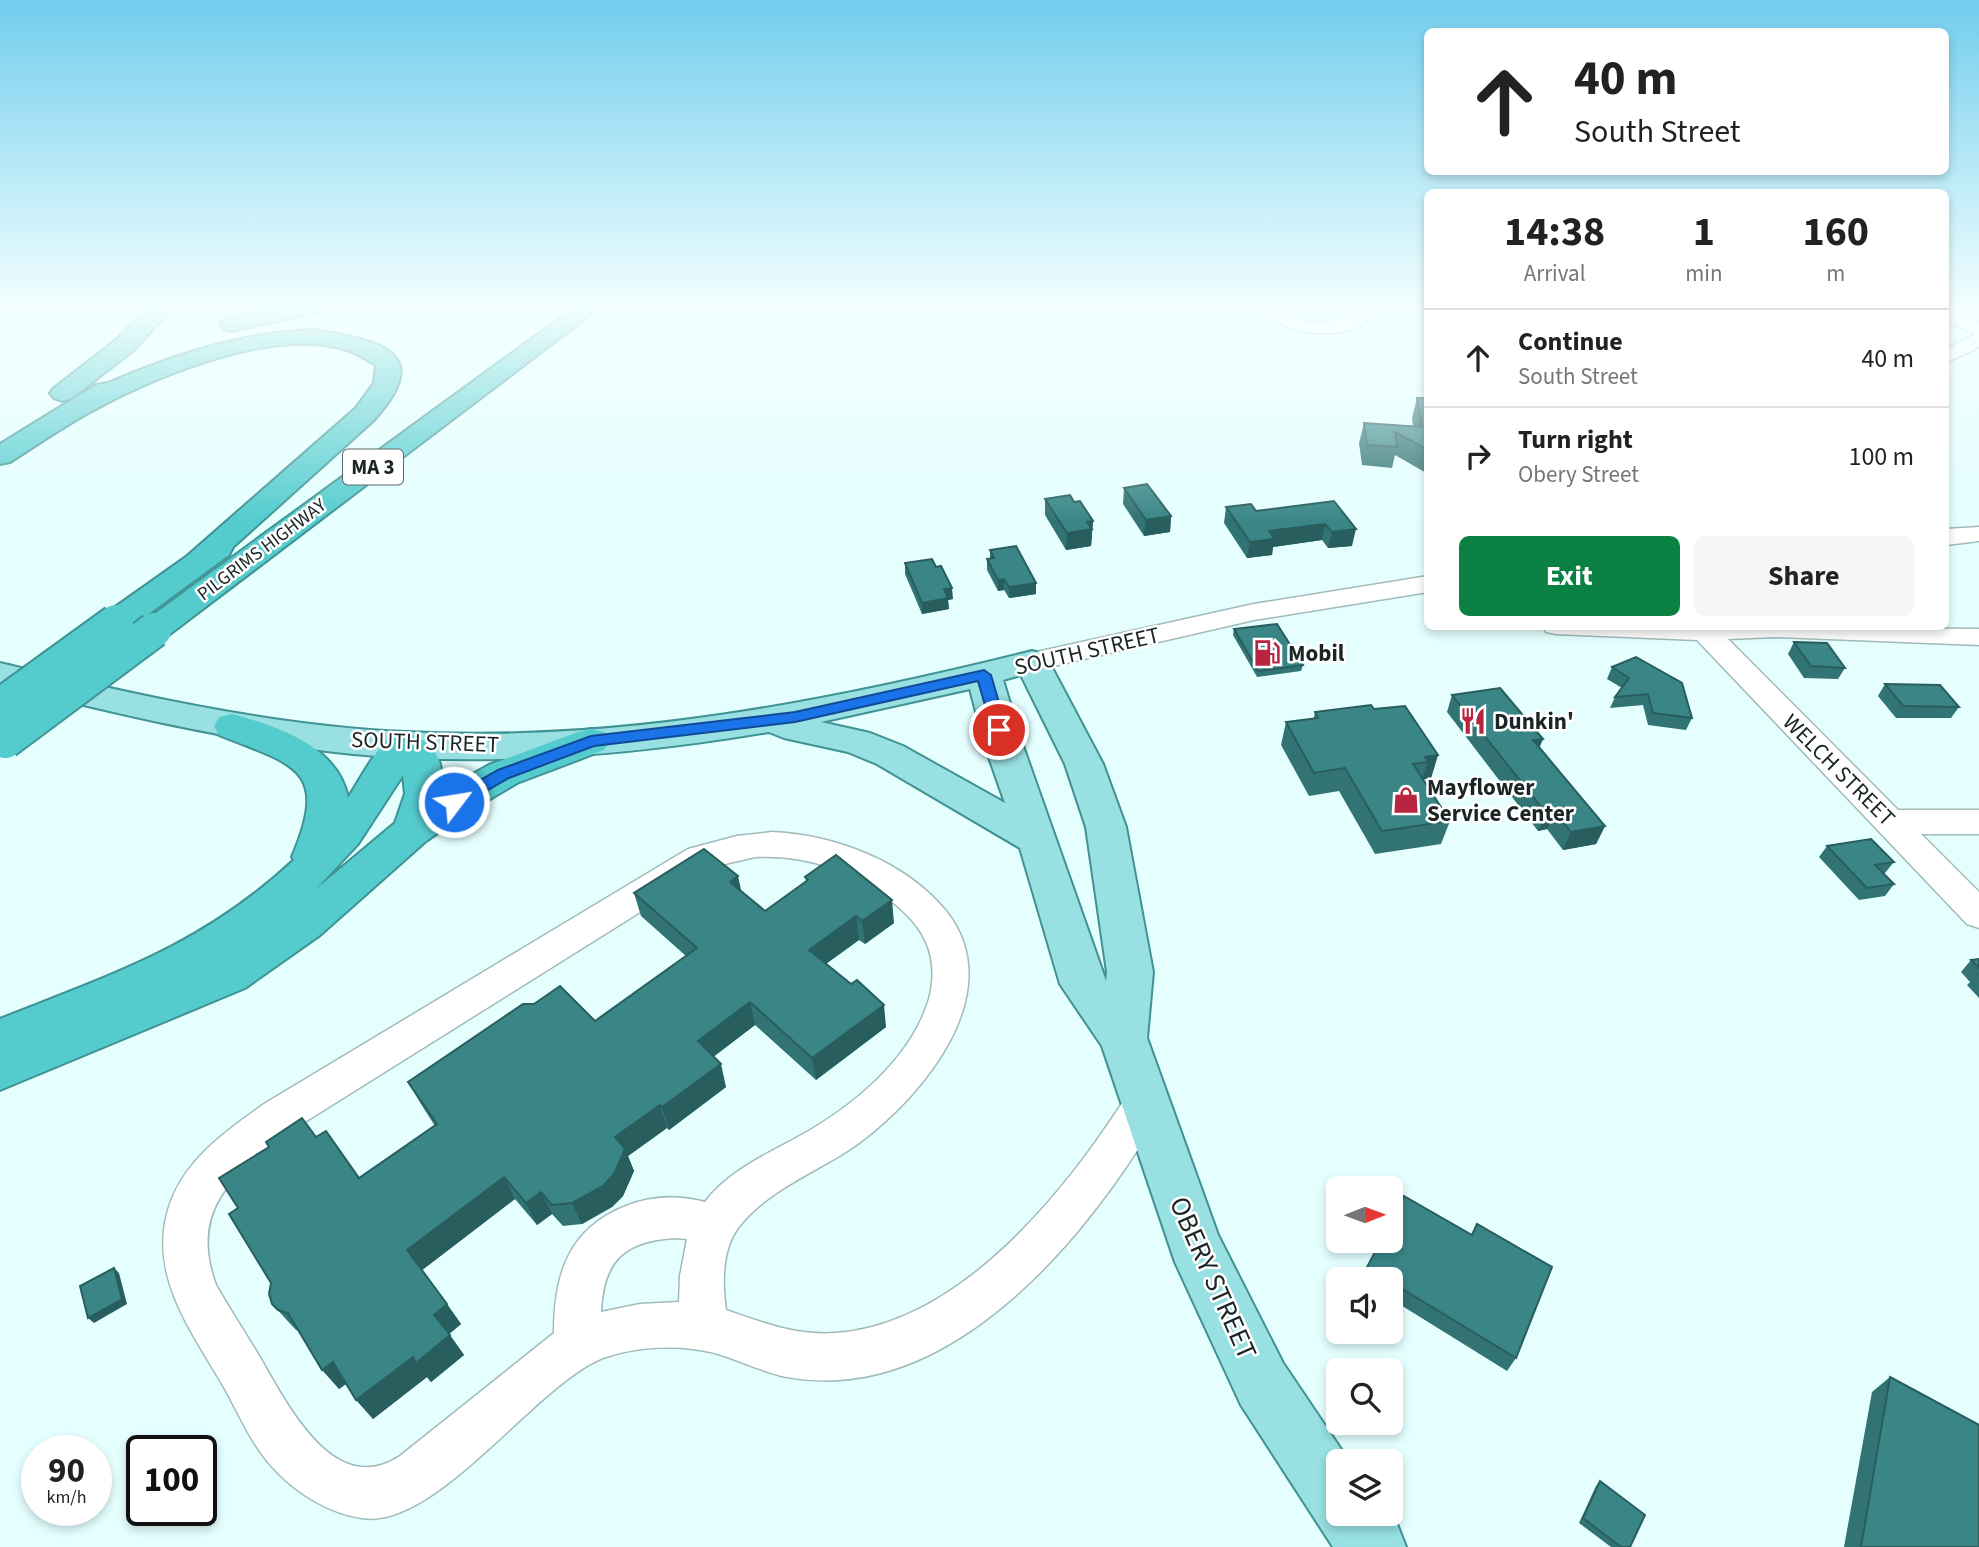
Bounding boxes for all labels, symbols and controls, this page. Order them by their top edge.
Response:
text: 40 m [1574,44,1678,114]
icon: ahead [1459,56,1550,147]
text: South Street [1574,109,1741,155]
text: 14:38 [1504,202,1605,262]
text: 1 [1693,202,1715,262]
text: 160 [1802,202,1869,262]
text: Arrival [1524,257,1586,290]
text: min [1685,257,1723,290]
text: m [1826,257,1845,290]
text: Continue [1518,323,1623,360]
icon: ahead [1459,339,1497,377]
text: 40 m [1861,340,1914,377]
text: South Street [1518,360,1638,393]
text: Turn right [1518,421,1633,458]
icon: right [1459,437,1497,475]
text: 100 m [1848,438,1914,475]
road number: MA 3 [343,449,403,484]
text: Obery Street [1518,458,1639,491]
street label: PILGRIMS HIGHWAY [192,492,333,608]
button: Exit [1459,536,1680,616]
button: Share [1694,536,1914,616]
street label: SOUTH STREET [1011,618,1163,684]
place label: Mobil [1288,637,1345,670]
fuel station icon: Mobil [1252,638,1282,668]
pin [969,700,1029,760]
place label: Dunkin' [1494,705,1574,738]
restaurant icon: Dunkin' [1458,706,1488,736]
street label: WELCH STREET [1775,706,1903,834]
icon: arrive [980,711,1018,749]
street label: SOUTH STREET [350,723,500,761]
position arrow [417,765,491,839]
place label: Mayflower Service Center [1427,771,1575,830]
shop icon: Mayflower Service Center [1391,785,1421,815]
north arrow [1326,1176,1404,1253]
map controls [1326,1176,1403,1526]
street label: OBERY STREET [1159,1190,1267,1366]
button: sound [1326,1267,1403,1344]
button: search [1326,1358,1403,1435]
speed limit sign: 100 [126,1435,217,1526]
text: 90 [48,1446,85,1496]
button: layers [1326,1449,1403,1526]
text: km/h [47,1485,86,1510]

